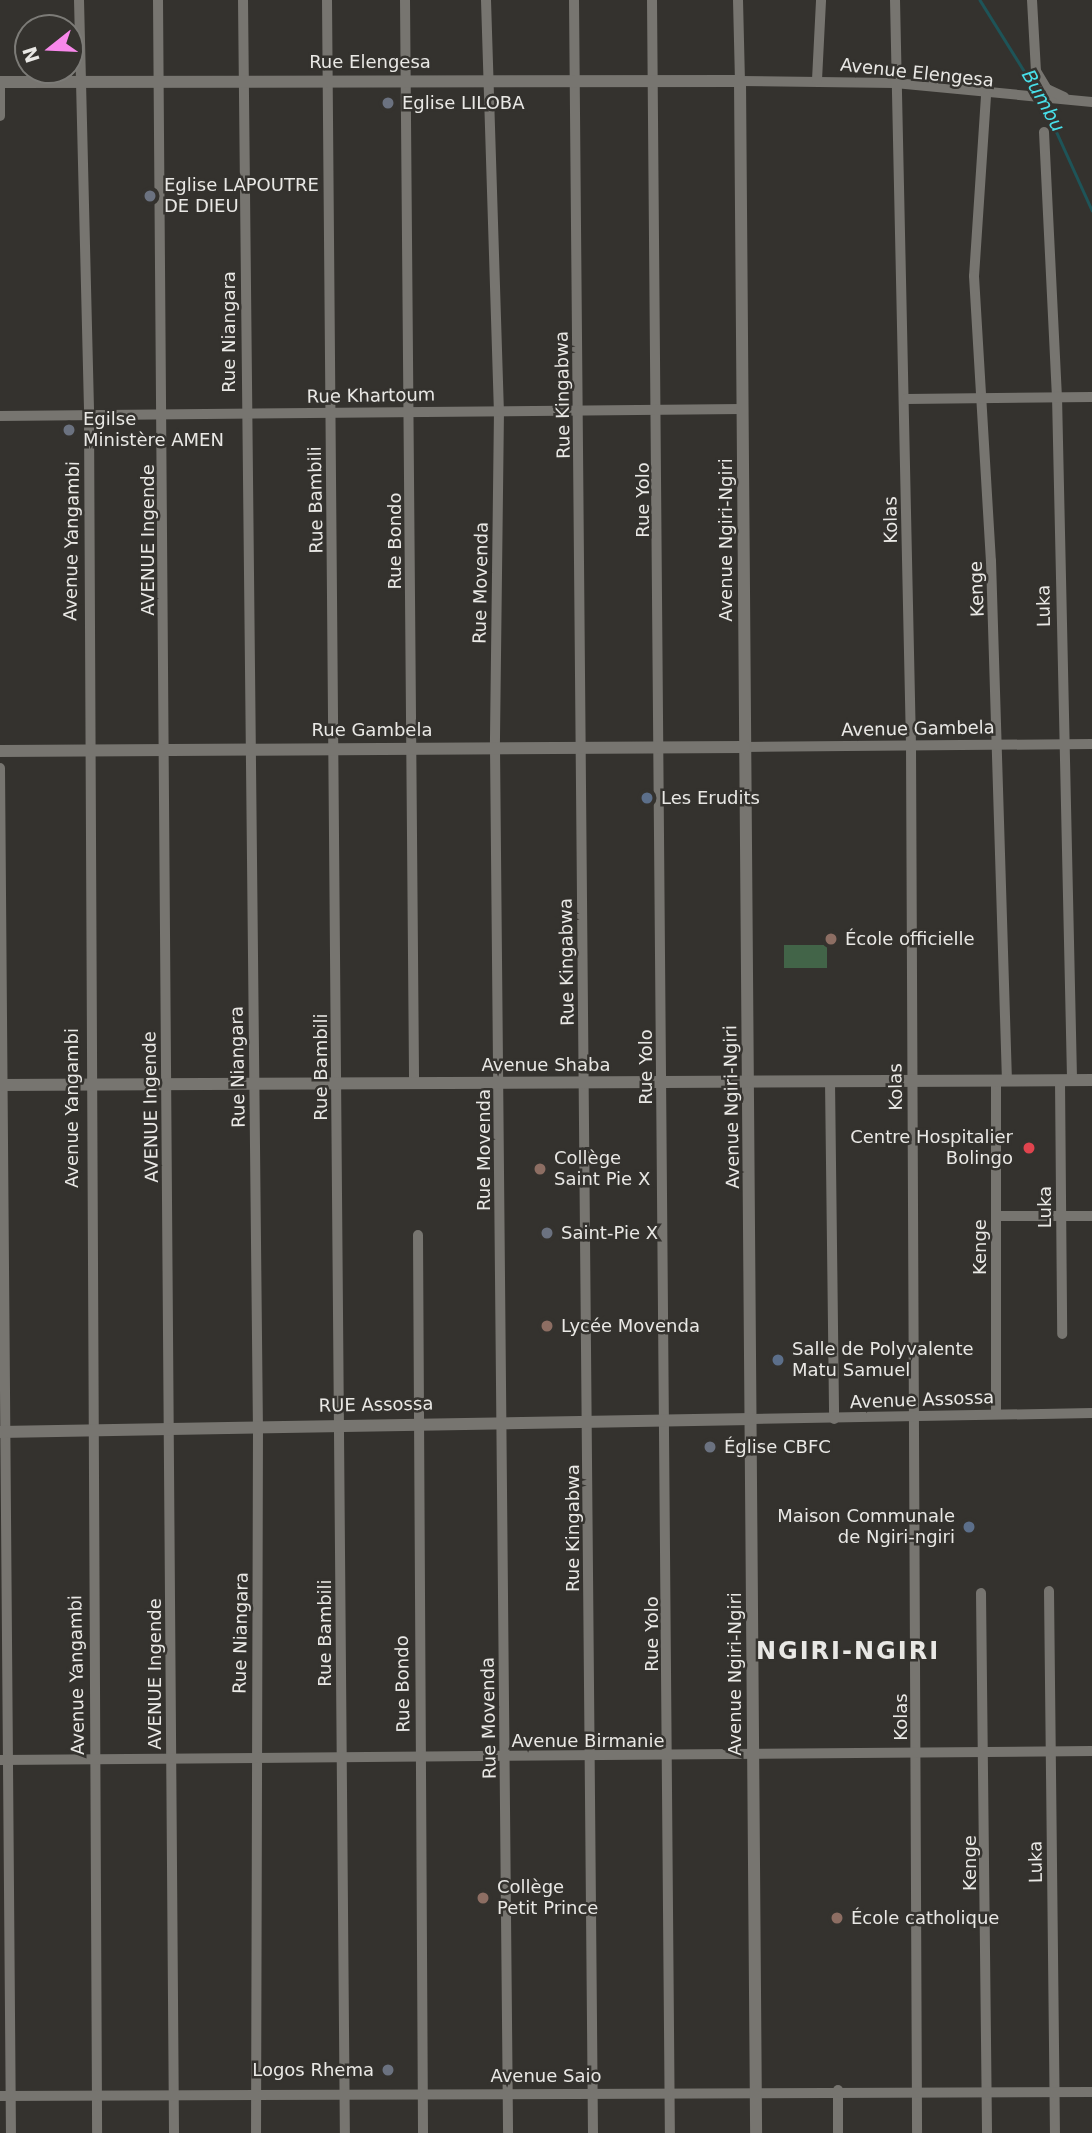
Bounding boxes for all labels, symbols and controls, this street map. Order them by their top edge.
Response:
north arrow [14,14,84,84]
text: N [18,44,44,66]
street label: Rue Elengesa [309,51,431,73]
street label: Avenue Elengesa [839,54,995,92]
water label: Bumbu [1017,66,1069,136]
place label: Eglise LILOBA [402,92,525,114]
marker: Eglise LILOBA [380,95,396,111]
place label: Eglise LAPOUTRE DE DIEU [164,175,319,218]
marker: Eglise LAPOUTRE DE DIEU [142,188,158,204]
street label: Rue Niangara [218,271,240,393]
street label: Rue Kingabwa [551,331,575,459]
street label: Rue Khartoum [307,384,435,408]
place label: Egilse Ministère AMEN [83,409,224,452]
marker: Egilse Ministère AMEN [61,422,77,438]
street label: Rue Bambili [304,446,328,554]
street label: Avenue Ngiri-Ngiri [715,458,737,622]
street label: Avenue Yangambi [60,461,84,621]
street label: Rue Yolo [632,462,654,538]
street label: AVENUE Ingende [137,464,159,616]
street label: Rue Bondo [384,492,406,590]
street label: Kolas [880,496,902,544]
street label: Rue Movenda [469,522,493,644]
street label: Kenge [965,561,989,617]
street label: Luka [1033,585,1055,627]
street label: Avenue Gambela [841,717,995,741]
street label: Rue Gambela [312,719,432,741]
place label: Les Erudits [661,787,760,809]
marker: Les Erudits [639,790,655,806]
street label: Rue Kingabwa [555,898,579,1026]
place label: École officielle [845,928,975,950]
marker: École officielle [823,931,839,947]
street label: Rue Niangara [226,1006,250,1128]
street label: Rue Bambili [310,1013,332,1121]
street label: Avenue Ngiri-Ngiri [720,1025,744,1189]
street label: Avenue Yangambi [61,1028,83,1188]
street label: Rue Yolo [635,1029,657,1105]
street label: AVENUE Ingende [139,1031,163,1183]
street label: Avenue Shaba [482,1054,610,1076]
street label: Kolas [885,1063,907,1111]
street label: Rue Movenda [473,1089,495,1211]
place label: Centre Hospitalier Bolingo [850,1127,1013,1170]
marker: Centre Hospitalier Bolingo [1019,1138,1039,1158]
place label: Collège Saint Pie X [554,1148,650,1190]
marker: Collège Saint Pie X [532,1161,548,1177]
street label: Luka [1034,1186,1056,1228]
street label: Kenge [969,1219,991,1275]
place label: Saint-Pie X [561,1222,658,1244]
marker: Saint-Pie X [539,1225,555,1241]
place label: Lycée Movenda [561,1315,700,1337]
marker: Lycée Movenda [539,1318,555,1334]
place label: Salle de Polyvalente Matu Samuel [792,1339,974,1382]
marker: Salle de Polyvalente Matu Samuel [770,1352,786,1368]
street label: Avenue Assossa [849,1387,995,1413]
street label: RUE Assossa [318,1393,434,1417]
place label: Église CBFC [724,1436,831,1458]
marker: Église CBFC [702,1439,718,1455]
street label: Rue Kingabwa [562,1464,584,1592]
place label: Maison Communale de Ngiri-ngiri [777,1506,955,1548]
marker: Maison Communale de Ngiri-ngiri [961,1519,977,1535]
street label: Rue Niangara [229,1572,253,1694]
street label: Rue Bambili [314,1579,336,1687]
street label: Avenue Ngiri-Ngiri [724,1592,746,1756]
street label: Avenue Yangambi [65,1595,89,1755]
street label: Rue Yolo [641,1596,663,1672]
street label: AVENUE Ingende [144,1598,166,1750]
street label: Rue Bondo [391,1635,415,1733]
district label: NGIRI-NGIRI [757,1638,939,1666]
street label: Rue Movenda [477,1657,501,1779]
street label: Kolas [890,1693,912,1741]
street label: Avenue Birmanie [511,1730,665,1752]
street label: Kenge [959,1835,981,1891]
street label: Luka [1025,1841,1047,1883]
place label: Collège Petit Prince [497,1877,598,1920]
marker: Collège Petit Prince [475,1890,491,1906]
place label: École catholique [851,1907,999,1929]
marker: École catholique [829,1910,845,1926]
place label: Logos Rhema [252,2059,374,2081]
marker: Logos Rhema [380,2062,396,2078]
street label: Avenue Saio [490,2065,602,2087]

